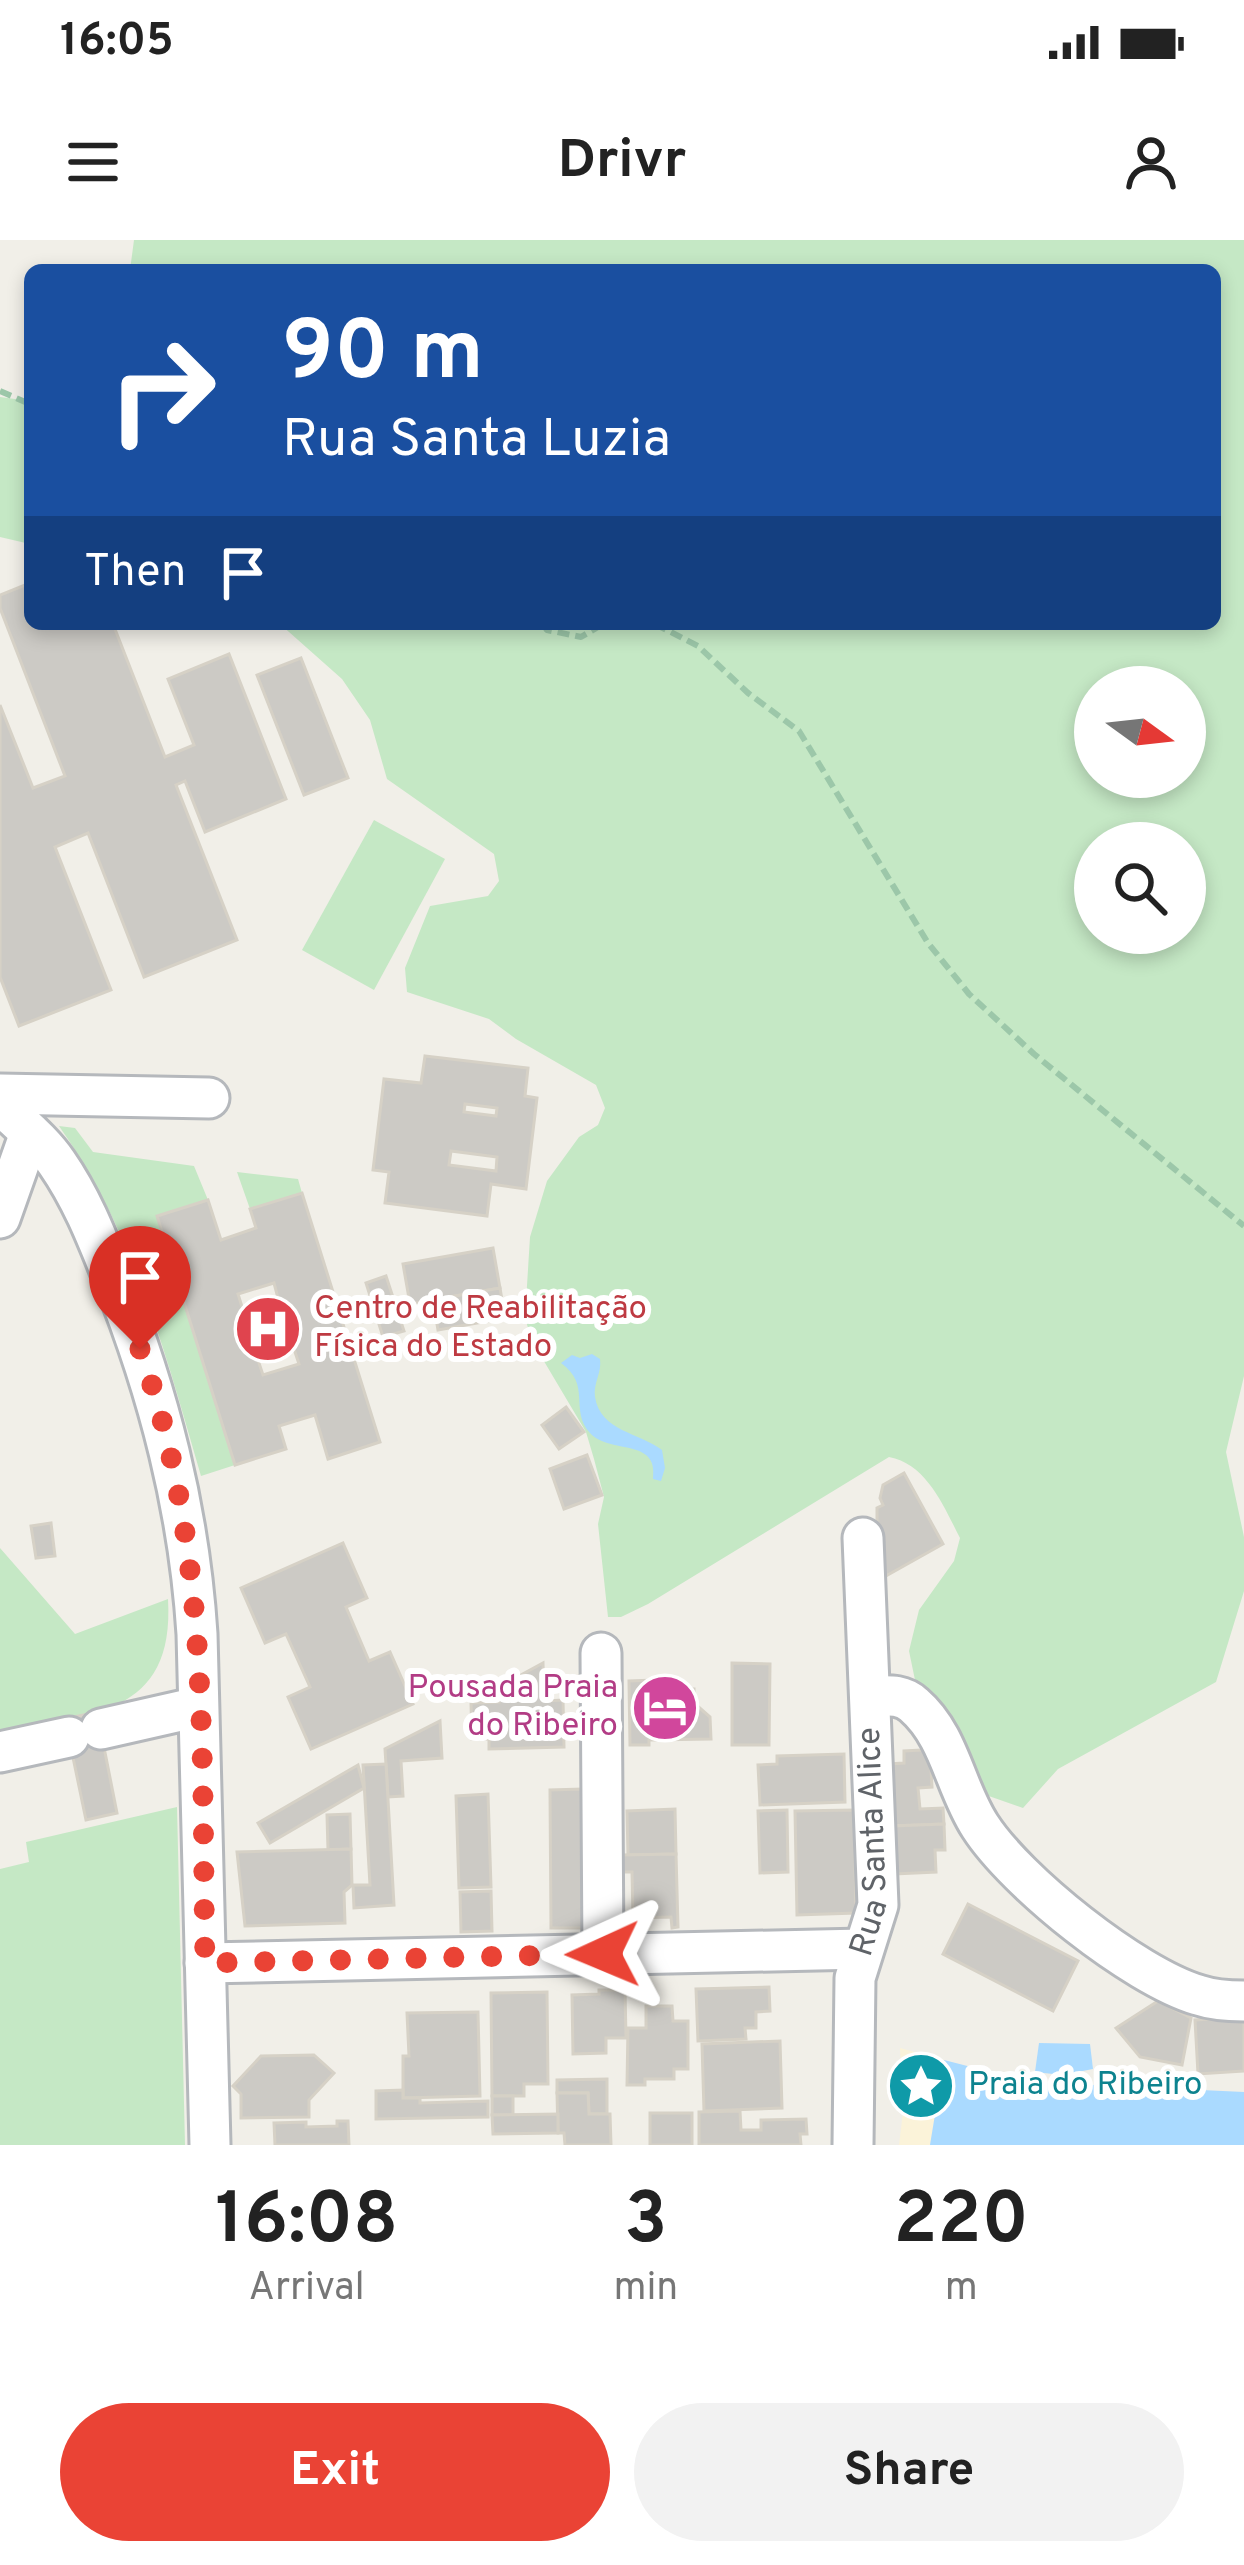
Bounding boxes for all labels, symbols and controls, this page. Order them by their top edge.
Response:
text: 16:05 [60,14,174,71]
text: Drivr [558,128,686,197]
icon: menu [60,129,126,195]
icon: person [1118,129,1184,195]
text: 90 m [282,303,484,409]
icon: right [84,312,240,468]
text: Rua Santa Luzia [282,407,671,476]
icon: arrive [210,540,276,606]
text: Then [84,545,186,602]
north arrow [1074,666,1206,798]
map controls [1074,666,1206,954]
button: search [1074,822,1206,954]
pin [89,1226,191,1349]
icon: arrive [107,1244,173,1310]
place label: Centro de Reabilitação Física do Estado [314,1289,647,1369]
hospital icon: Centro de Reabilitação Física do Estado [233,1294,303,1364]
place label: Pousada Praia do Ribeiro [407,1668,618,1748]
hotel icon: Pousada Praia do Ribeiro [630,1673,700,1743]
street label: Rua Santa Alice [842,1726,899,1962]
position arrow [540,1891,666,2017]
place icon: Praia do Ribeiro [886,2051,956,2121]
place label: Praia do Ribeiro [968,2065,1203,2107]
text: 16:08 [215,2177,398,2269]
text: 3 [624,2177,667,2269]
text: 220 [893,2177,1029,2269]
text: Arrival [249,2265,365,2314]
text: min [613,2265,678,2314]
text: m [945,2265,978,2314]
button: Exit [60,2403,610,2541]
button: Share [634,2403,1184,2541]

